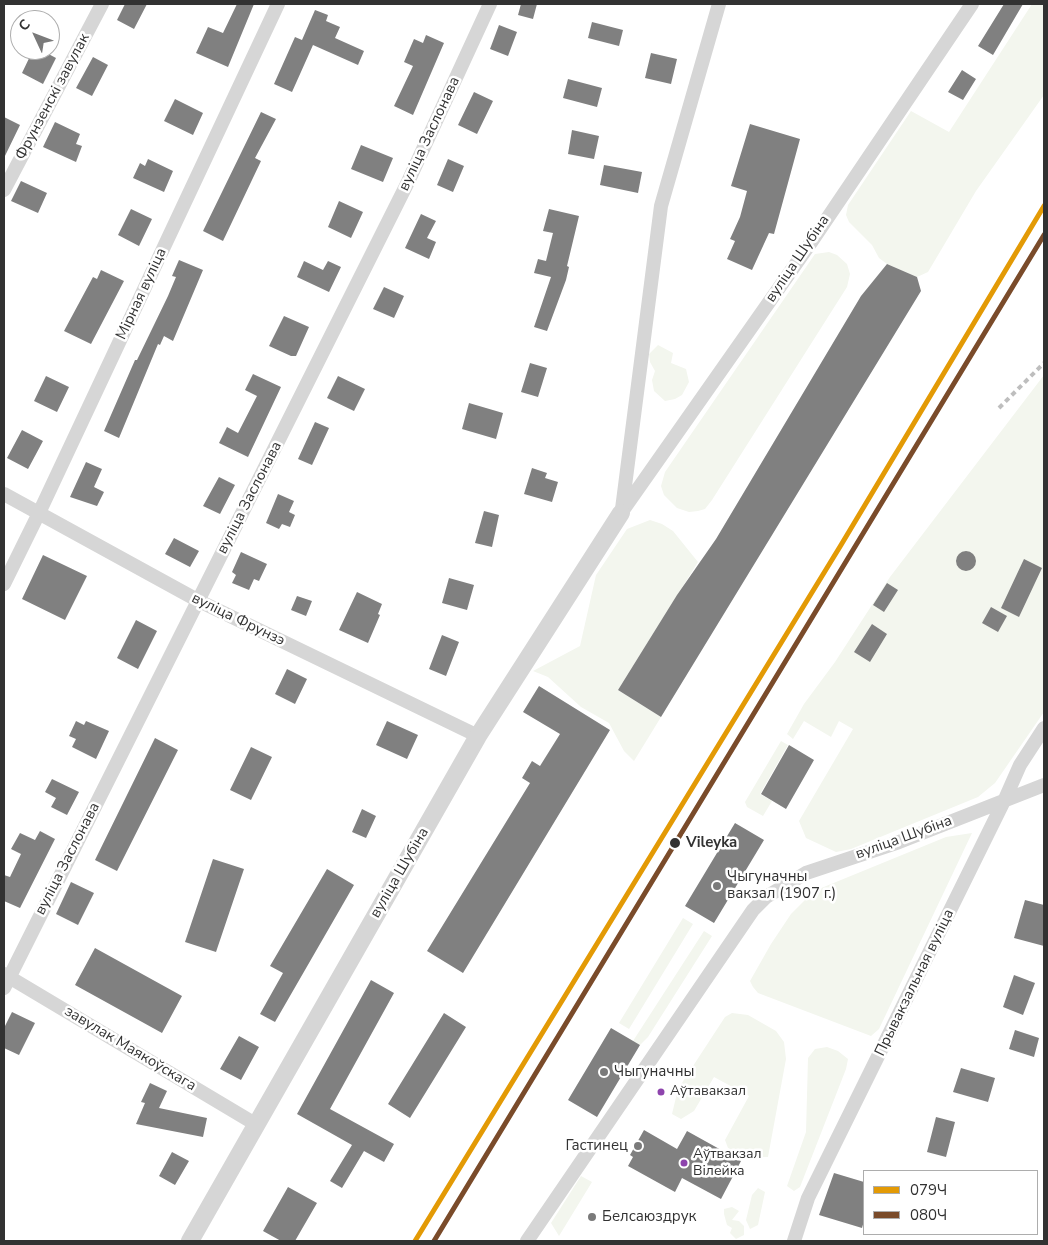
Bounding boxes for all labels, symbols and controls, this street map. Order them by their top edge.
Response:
north arrow [10,10,60,60]
text: С [14,15,35,35]
street label: Фрунзенскі завулак [12,31,94,163]
street label: вуліца Заслонава [396,74,464,194]
street label: вуліца Шубіна [762,212,834,306]
street label: Мірная вуліца [113,245,171,343]
street label: вуліца Заслонава [214,439,286,557]
street label: вуліца Фрунзэ [188,590,288,650]
street label: вуліца Заслонава [32,800,104,918]
street label: вуліца Шубіна [853,812,955,864]
street label: вуліца Шубіна [367,825,433,921]
place label: Vileyka [686,834,737,852]
marker: Vileyka [668,836,682,850]
place label: Чыгуначны вакзал (1907 г.) [727,868,836,903]
marker: Чыгуначны вакзал (1907 г.) [711,880,723,892]
street label: Прывакзальная вуліца [872,907,958,1059]
street label: завулак Маякоўскага [61,1003,199,1095]
place label: Чыгуначны [614,1063,694,1081]
marker: Чыгуначны [598,1066,610,1078]
place label: Аўтавакзал [670,1084,746,1100]
marker: Аўтавакзал [656,1087,666,1097]
place label: Гастинец [565,1137,628,1155]
marker: Гастинец [632,1140,644,1152]
place label: Аўтвакзал Вілейка [693,1147,762,1180]
marker: Аўтвакзал Вілейка [679,1158,689,1168]
legend [863,1170,1038,1235]
text: 079Ч [910,1180,947,1200]
text: 080Ч [910,1205,947,1225]
place label: Белсаюздрук [602,1208,696,1226]
marker: Белсаюздрук [586,1211,598,1223]

